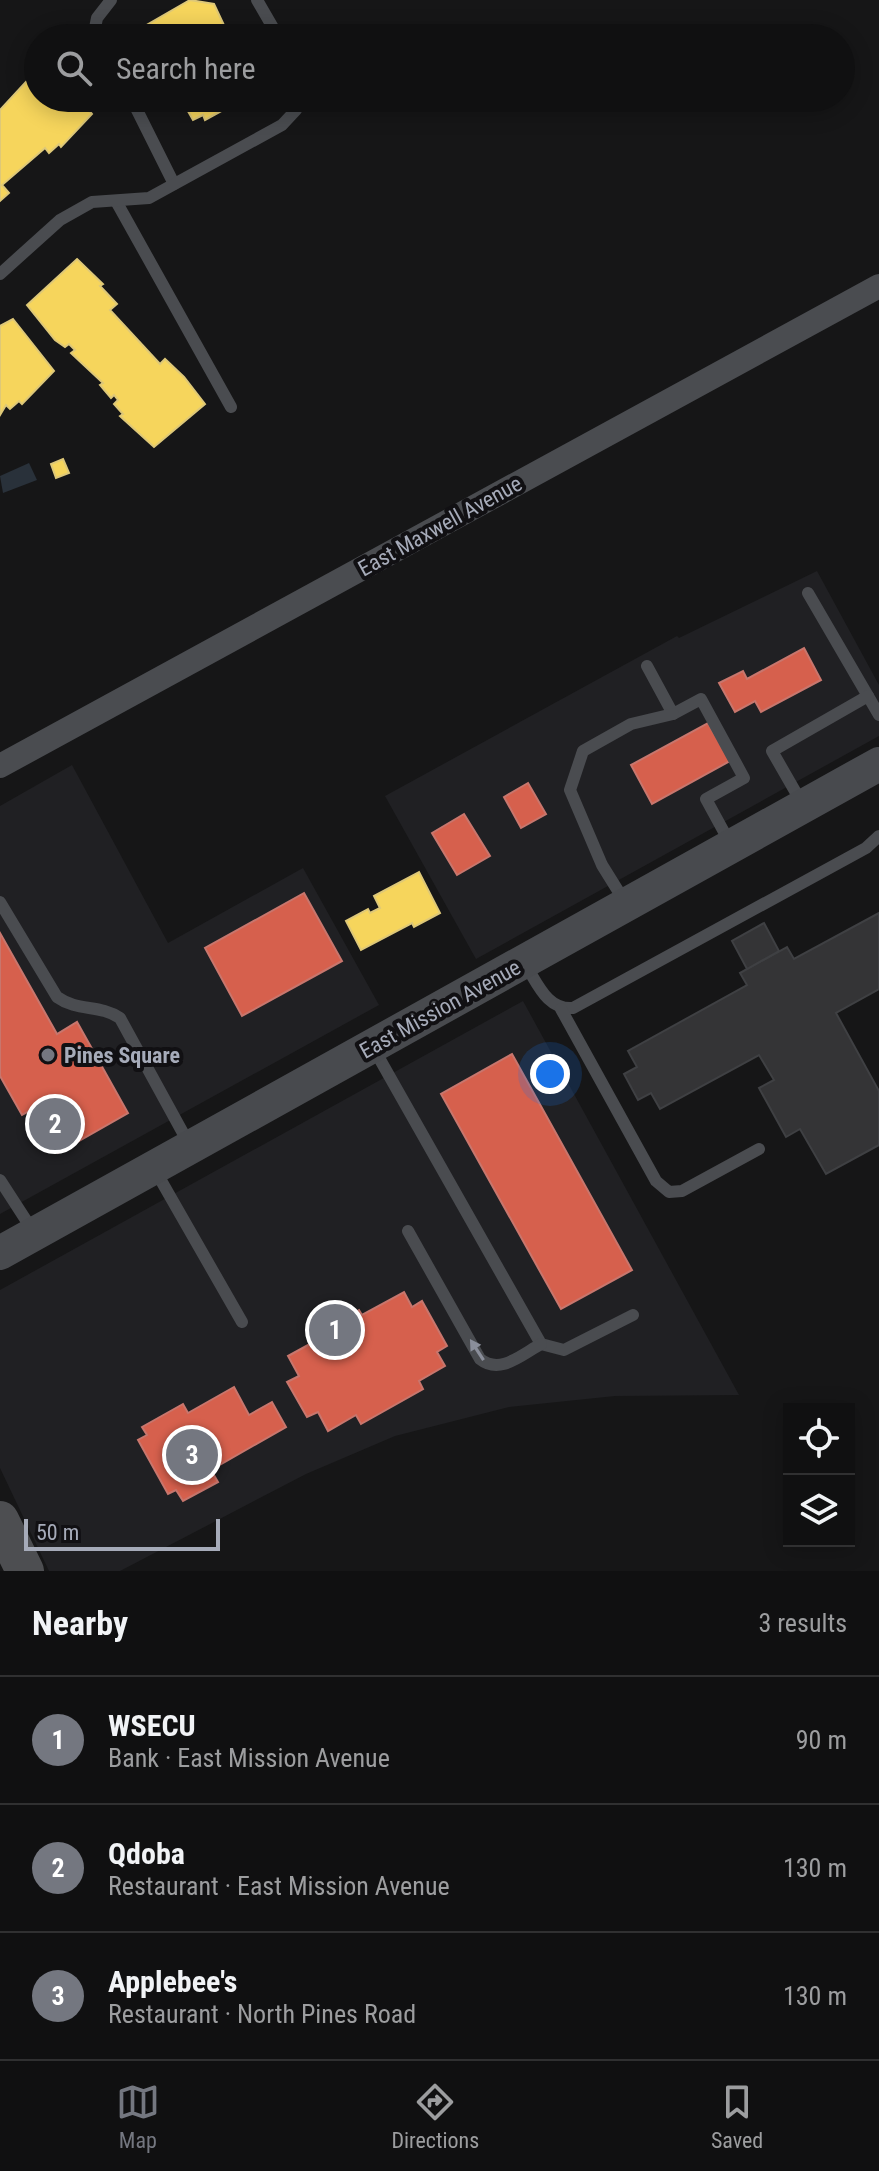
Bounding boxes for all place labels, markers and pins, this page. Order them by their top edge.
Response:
place label: Pines Square [64,1043,180,1068]
marker: Pines Square [39,1046,57,1064]
pin: 2 [29,1094,81,1154]
pin: 1 [309,1300,361,1360]
pin: 3 [166,1425,218,1485]

